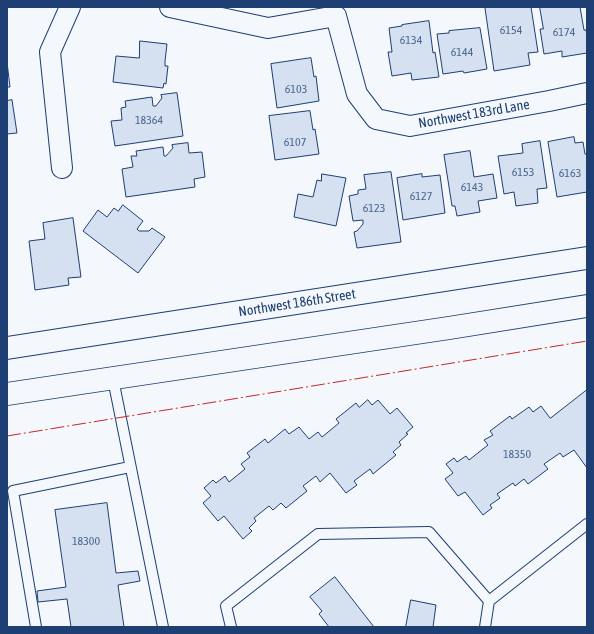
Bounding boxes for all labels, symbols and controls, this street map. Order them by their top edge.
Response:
house number: 6154 [500,23,522,37]
house number: 6174 [553,25,575,39]
house number: 6134 [400,33,422,47]
house number: 6144 [451,45,473,59]
house number: 6103 [285,82,307,96]
street label: Northwest 183rd Lane [417,96,531,132]
house number: 18364 [135,113,163,127]
house number: 6107 [284,135,306,149]
house number: 6153 [512,165,534,179]
house number: 6163 [559,166,581,180]
house number: 6143 [461,180,483,194]
house number: 6127 [410,189,432,203]
house number: 6123 [363,201,385,215]
street label: Northwest 186th Street [237,285,357,321]
house number: 18350 [503,447,531,461]
house number: 18300 [72,534,100,548]

